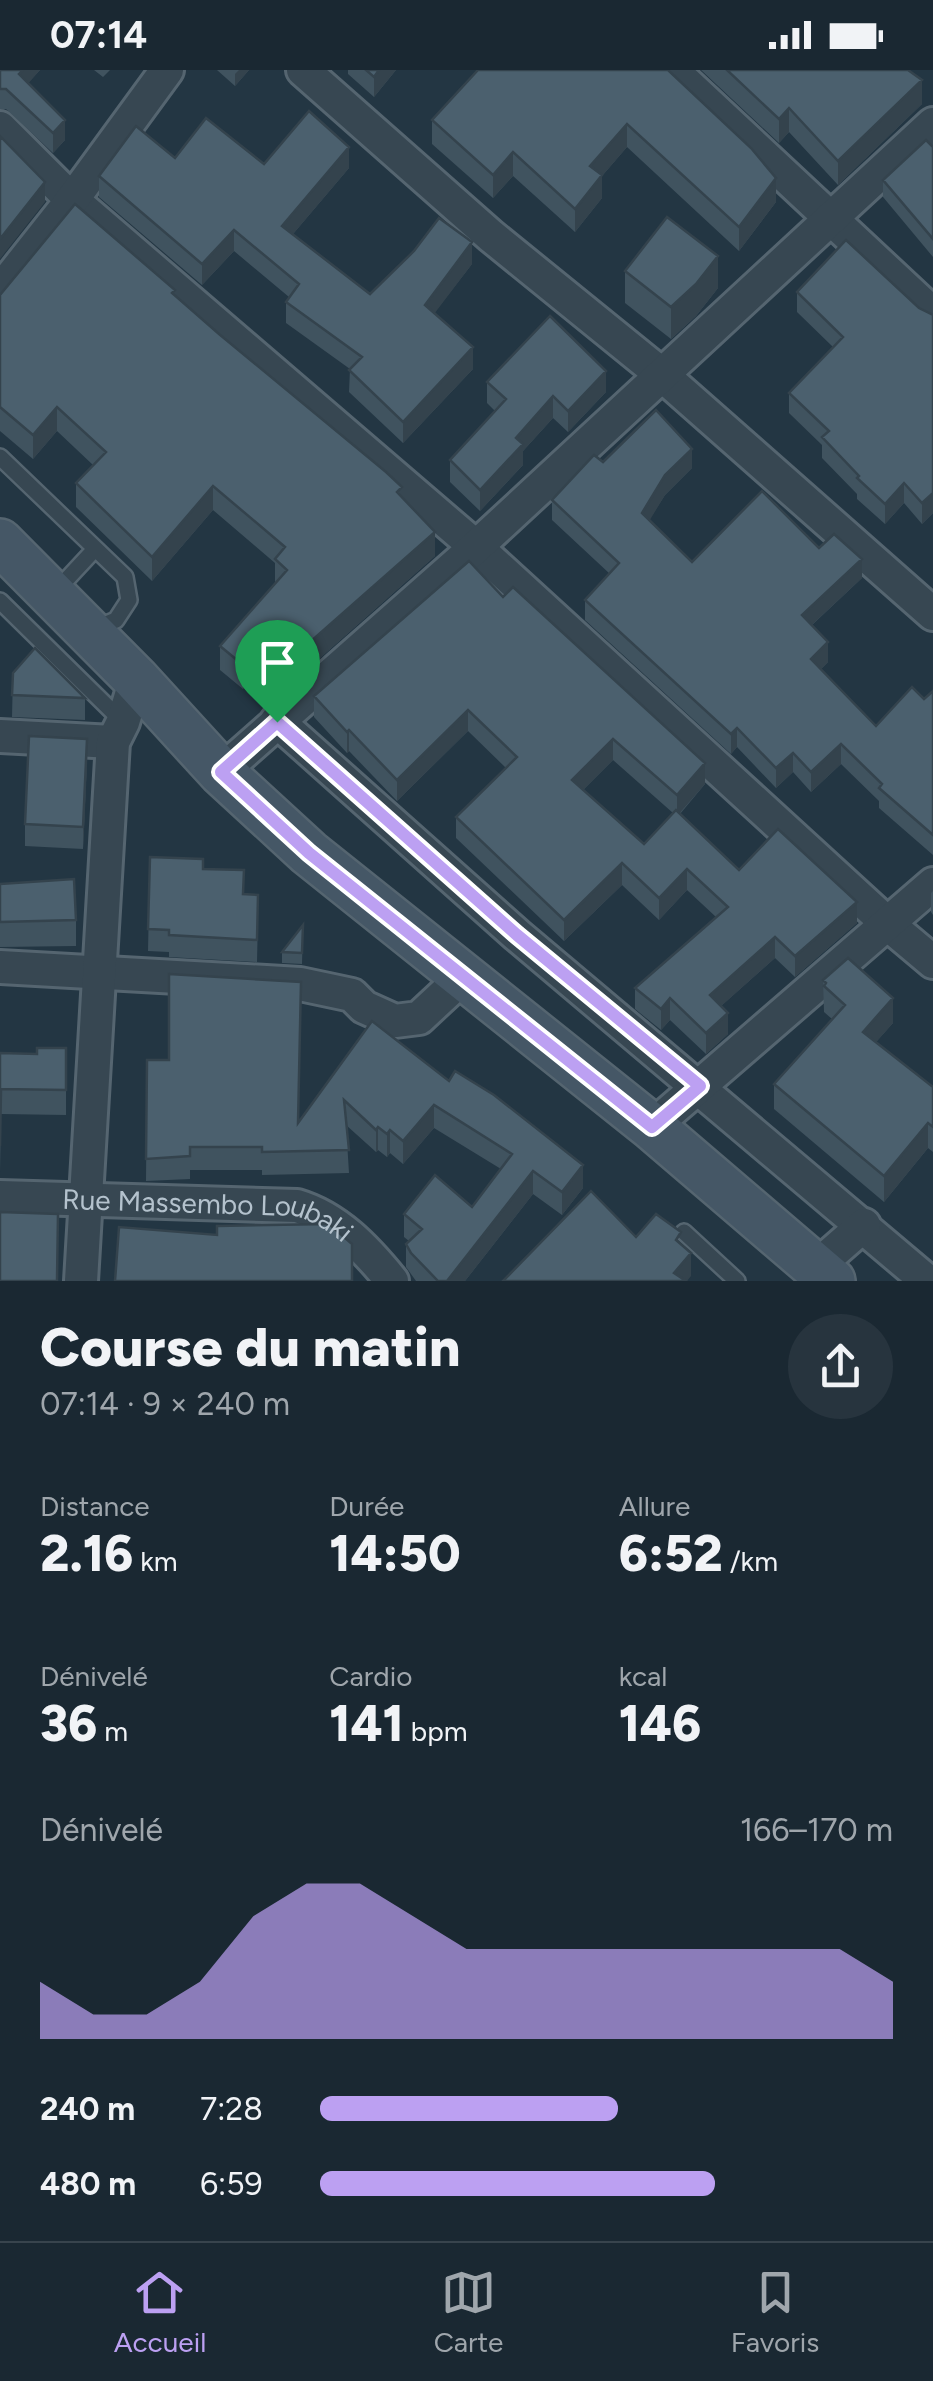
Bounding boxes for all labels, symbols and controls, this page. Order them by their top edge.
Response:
text: 07:14 [50,12,147,58]
pin [235,620,320,723]
icon: arrive [250,635,305,690]
street label: Rue Massembo Loubaki [62,1182,360,1249]
text: Course du matin [40,1314,460,1380]
button: share [788,1314,893,1419]
text: 07:14 · 9 × 240 m [40,1385,290,1423]
text: Distance [40,1489,150,1523]
text: Durée [329,1489,404,1523]
text: Allure [619,1489,690,1523]
text: 2.16 [40,1523,133,1584]
text: 14:50 [329,1523,461,1584]
text: 6:52 [619,1523,723,1584]
text: km [133,1544,178,1578]
text: /km [723,1544,778,1578]
text: Dénivelé [40,1659,148,1693]
text: Cardio [329,1659,412,1693]
text: kcal [619,1659,668,1693]
text: 36 [40,1693,97,1754]
text: 141 [329,1693,404,1754]
text: 146 [619,1693,701,1754]
text: m [97,1714,128,1748]
text: bpm [404,1714,468,1748]
text: Dénivelé [40,1811,163,1849]
text: 166–170 m [740,1811,893,1849]
text: 240 m [40,2090,135,2128]
text: 7:28 [200,2090,263,2128]
text: 480 m [40,2165,136,2203]
text: 6:59 [200,2165,263,2203]
tab: Accueil [114,2265,206,2359]
tab: Carte [434,2265,503,2359]
tab: Favoris [731,2265,819,2359]

